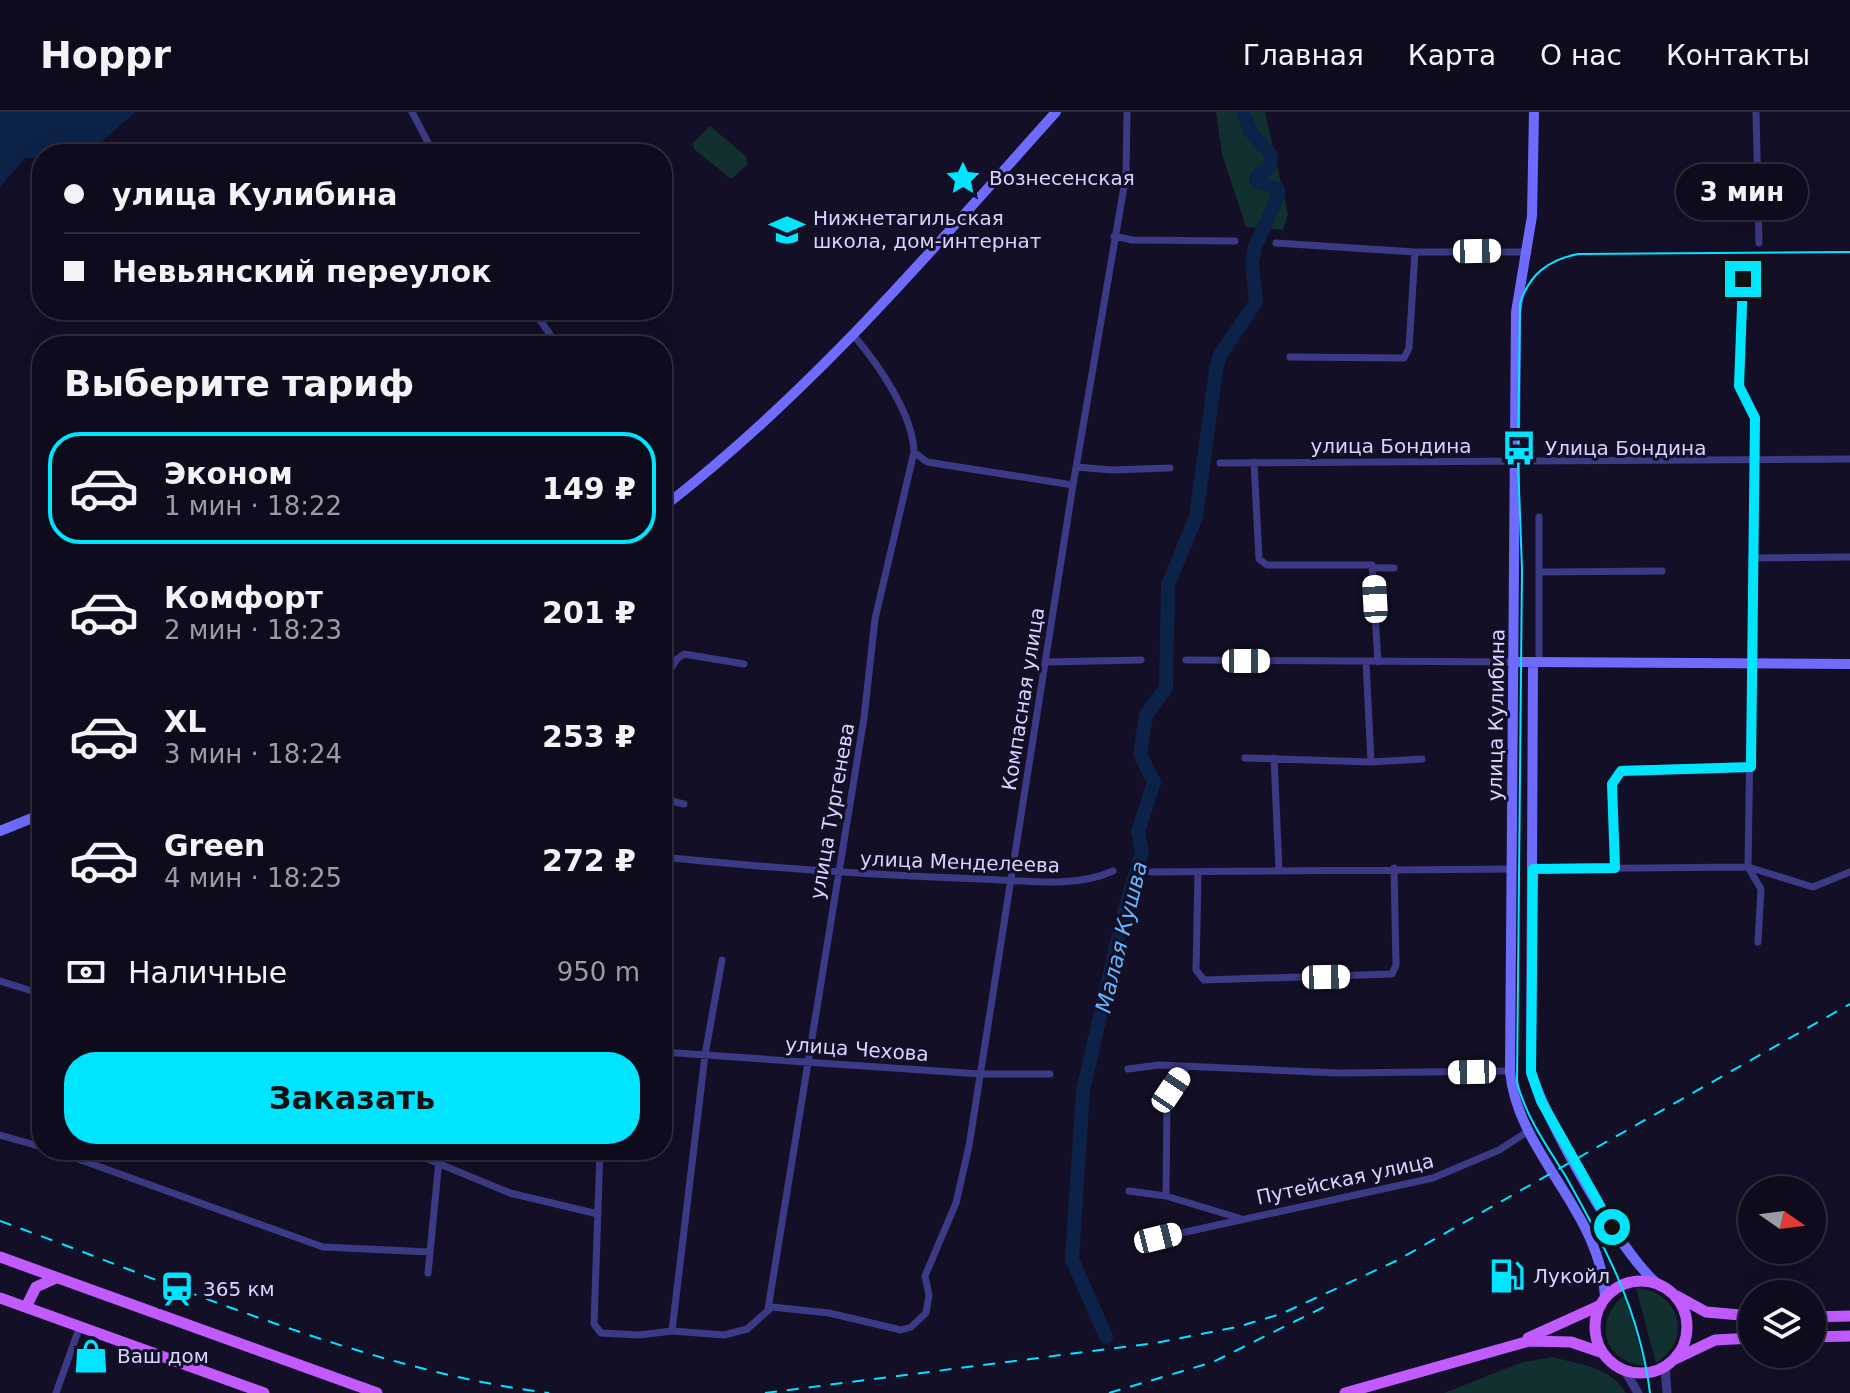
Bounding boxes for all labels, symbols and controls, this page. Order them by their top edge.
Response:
text: Hoppr [40,33,171,77]
text: Главная [1243,39,1364,72]
text: Карта [1408,39,1496,72]
text: О нас [1540,39,1622,72]
text: Контакты [1666,39,1810,72]
place icon: Вознесенская [944,159,982,197]
callout: 3 мин [1677,163,1809,219]
place label: Вознесенская [989,166,1135,190]
text: улица Кулибина [112,177,397,212]
text: 3 мин [1700,177,1784,207]
place label: Нижнетагильская школа, дом-интернат [813,206,1042,253]
school or university icon: Нижнетагильская школа, дом-интернат [768,211,806,249]
car [1453,239,1501,263]
text: Невьянский переулок [112,254,491,289]
route end [1725,261,1761,297]
text: Выберите тариф [64,363,414,404]
bus stop icon: Улица Бондина [1500,429,1538,467]
street label: улица Бондина [1310,434,1472,458]
place label: Улица Бондина [1545,436,1706,460]
icon: car [68,452,140,524]
text: Эконом [164,456,293,491]
text: 149 ₽ [542,471,636,506]
text: 1 мин · 18:22 [164,491,342,521]
car [1362,574,1388,624]
icon: car [68,576,140,648]
text: Комфорт [164,580,323,615]
text: 201 ₽ [542,595,636,630]
street label: Компасная улица [997,606,1049,792]
text: 2 мин · 18:23 [164,615,342,645]
street label: улица Кулибина [1482,629,1510,801]
car [1222,649,1270,673]
icon: car [68,700,140,772]
text: XL [164,704,206,739]
text: 253 ₽ [542,719,636,754]
street label: улица Тургенева [805,721,859,901]
text: 3 мин · 18:24 [164,739,342,769]
icon: car [68,824,140,896]
text: Green [164,828,265,863]
text: 272 ₽ [542,843,636,878]
street label: улица Менделеева [860,847,1060,877]
water label: Малая Кушва [1091,859,1152,1016]
text: 4 мин · 18:25 [164,863,342,893]
icon: cash [64,950,108,994]
text: Наличные [128,955,287,990]
text: 950 m [557,957,640,987]
car [1302,965,1350,989]
street label: улица Чехова [784,1032,930,1066]
button: Заказать [64,1052,640,1144]
car [1448,1060,1496,1084]
car [1148,1063,1194,1117]
street label: Путейская улица [1254,1148,1436,1210]
north arrow [1738,1176,1826,1264]
map controls [1738,1176,1826,1368]
route start [1594,1209,1630,1245]
car [1132,1221,1184,1255]
fuel station icon: Лукойл [1488,1257,1526,1295]
place label: Лукойл [1533,1264,1610,1288]
station icon: 365 км [158,1270,196,1308]
place label: 365 км [203,1277,275,1301]
button: layers [1738,1280,1826,1368]
shop icon: Ваш дом [72,1337,110,1375]
place label: Ваш дом [117,1344,209,1368]

